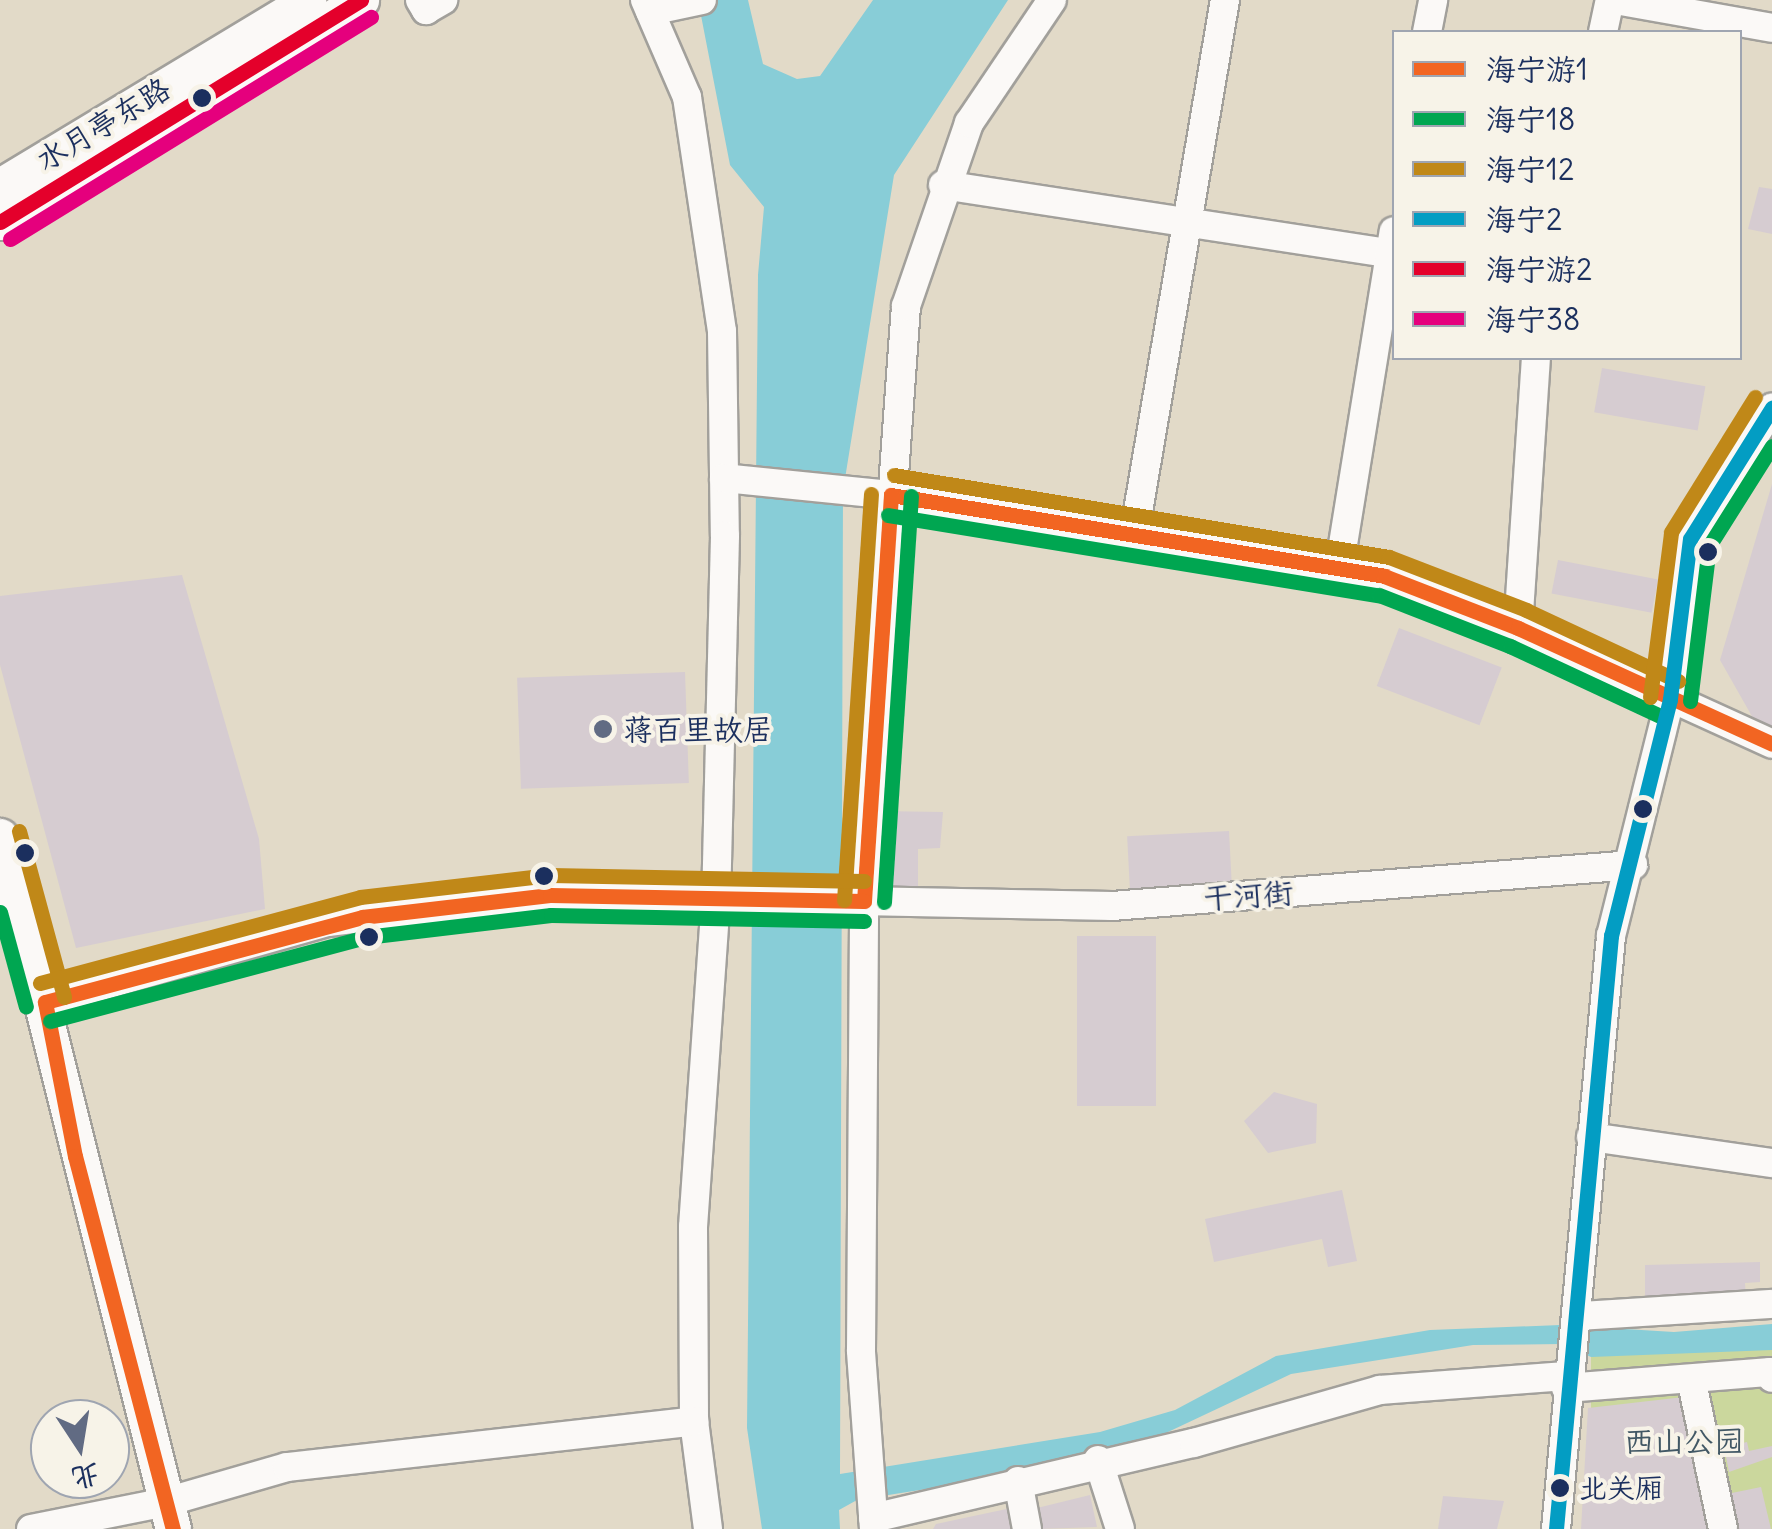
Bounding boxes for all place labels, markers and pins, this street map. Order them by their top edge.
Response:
unlabelled marker [192,88,212,108]
unlabelled marker [1698,542,1718,562]
place label: 蒋百里故居 [623,711,773,747]
marker: 蒋百里故居 [592,718,614,740]
unlabelled marker [1633,799,1653,819]
unlabelled marker [15,843,35,863]
unlabelled marker [534,866,554,886]
unlabelled marker [359,927,379,947]
place label: 北关厢 [1579,1471,1663,1505]
marker: 北关厢 [1550,1478,1570,1498]

